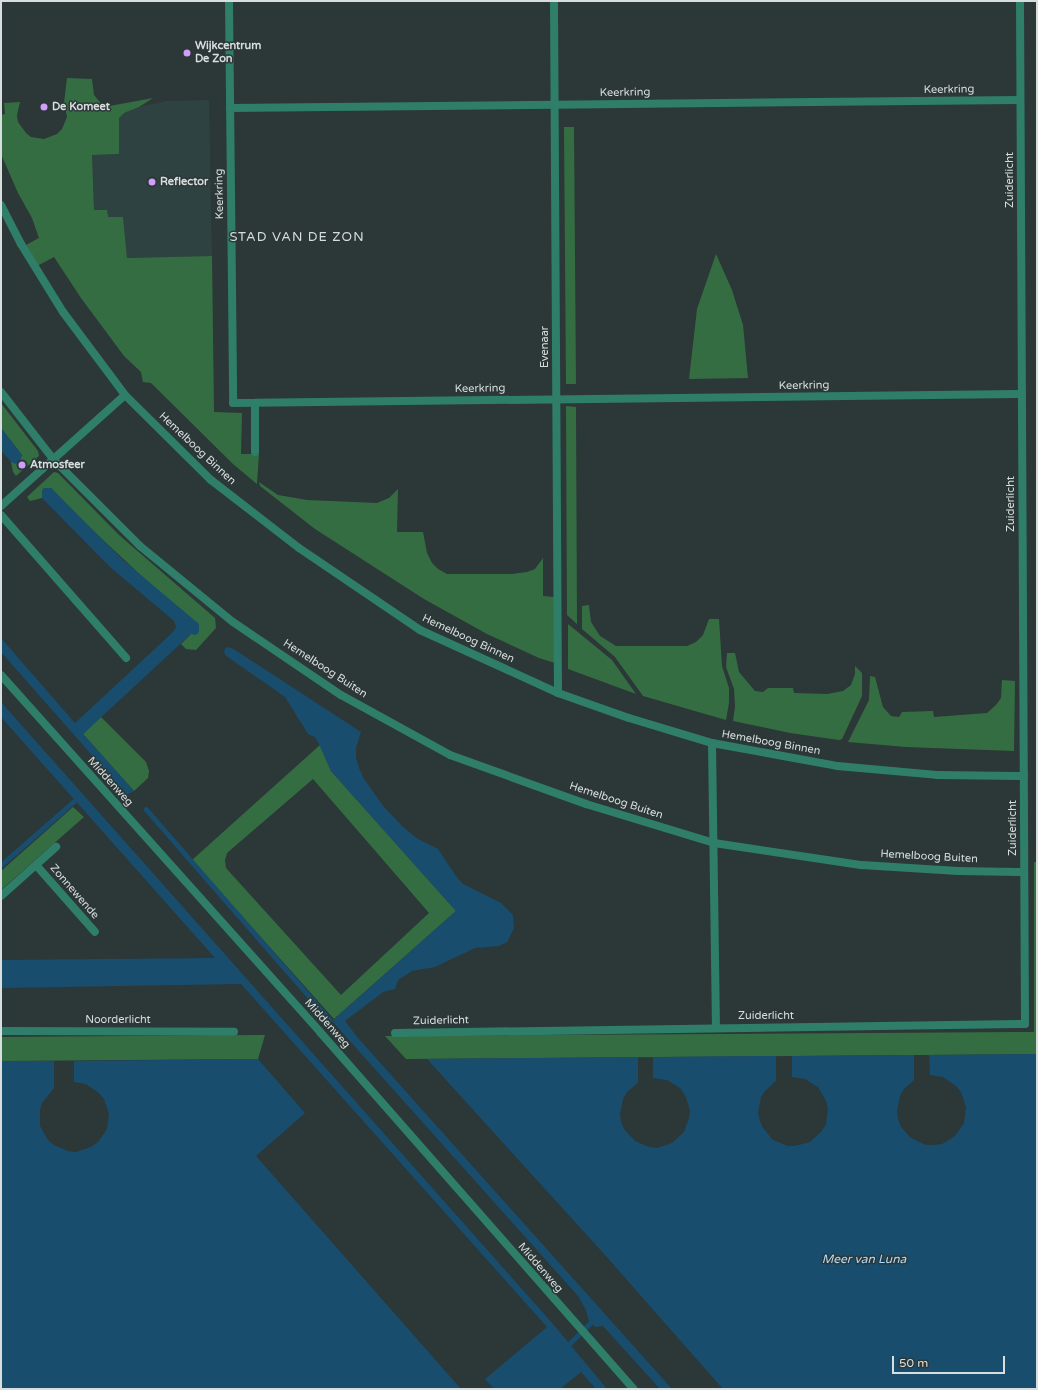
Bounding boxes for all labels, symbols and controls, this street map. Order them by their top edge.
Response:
place label: Wijkcentrum De Zon [195,40,261,66]
marker: Wijkcentrum De Zon [182,48,192,58]
street label: Keerkring [924,83,974,97]
street label: Keerkring [600,86,650,100]
place label: De Komeet [52,100,110,114]
marker: De Komeet [39,102,49,112]
street label: Zuiderlicht [1003,152,1017,208]
street label: Keerkring [213,169,227,219]
place label: Reflector [160,175,208,189]
marker: Reflector [147,177,157,187]
district label: STAD VAN DE ZON [229,229,365,245]
street label: Evenaar [538,326,552,368]
street label: Keerkring [779,379,829,393]
street label: Keerkring [455,382,505,396]
street label: Hemelboog Binnen [156,410,238,488]
place label: Atmosfeer [30,458,85,472]
marker: Atmosfeer [17,460,27,470]
street label: Zuiderlicht [1004,476,1018,532]
street label: Hemelboog Binnen [420,612,516,666]
street label: Hemelboog Buiten [280,637,370,701]
street label: Hemelboog Binnen [721,728,821,758]
street label: Middenweg [84,755,136,809]
street label: Hemelboog Buiten [568,780,664,822]
street label: Zuiderlicht [1006,800,1020,856]
street label: Hemelboog Buiten [880,848,978,866]
street label: Zonnewende [47,862,101,922]
street label: Middenweg [301,997,353,1051]
street label: Zuiderlicht [738,1009,794,1023]
street label: Noorderlicht [85,1013,151,1027]
street label: Zuiderlicht [413,1014,469,1028]
street label: Middenweg [515,1240,565,1296]
water label: Meer van Luna [822,1253,906,1267]
scale bar [894,1348,1007,1374]
text: 50 m [899,1356,928,1370]

